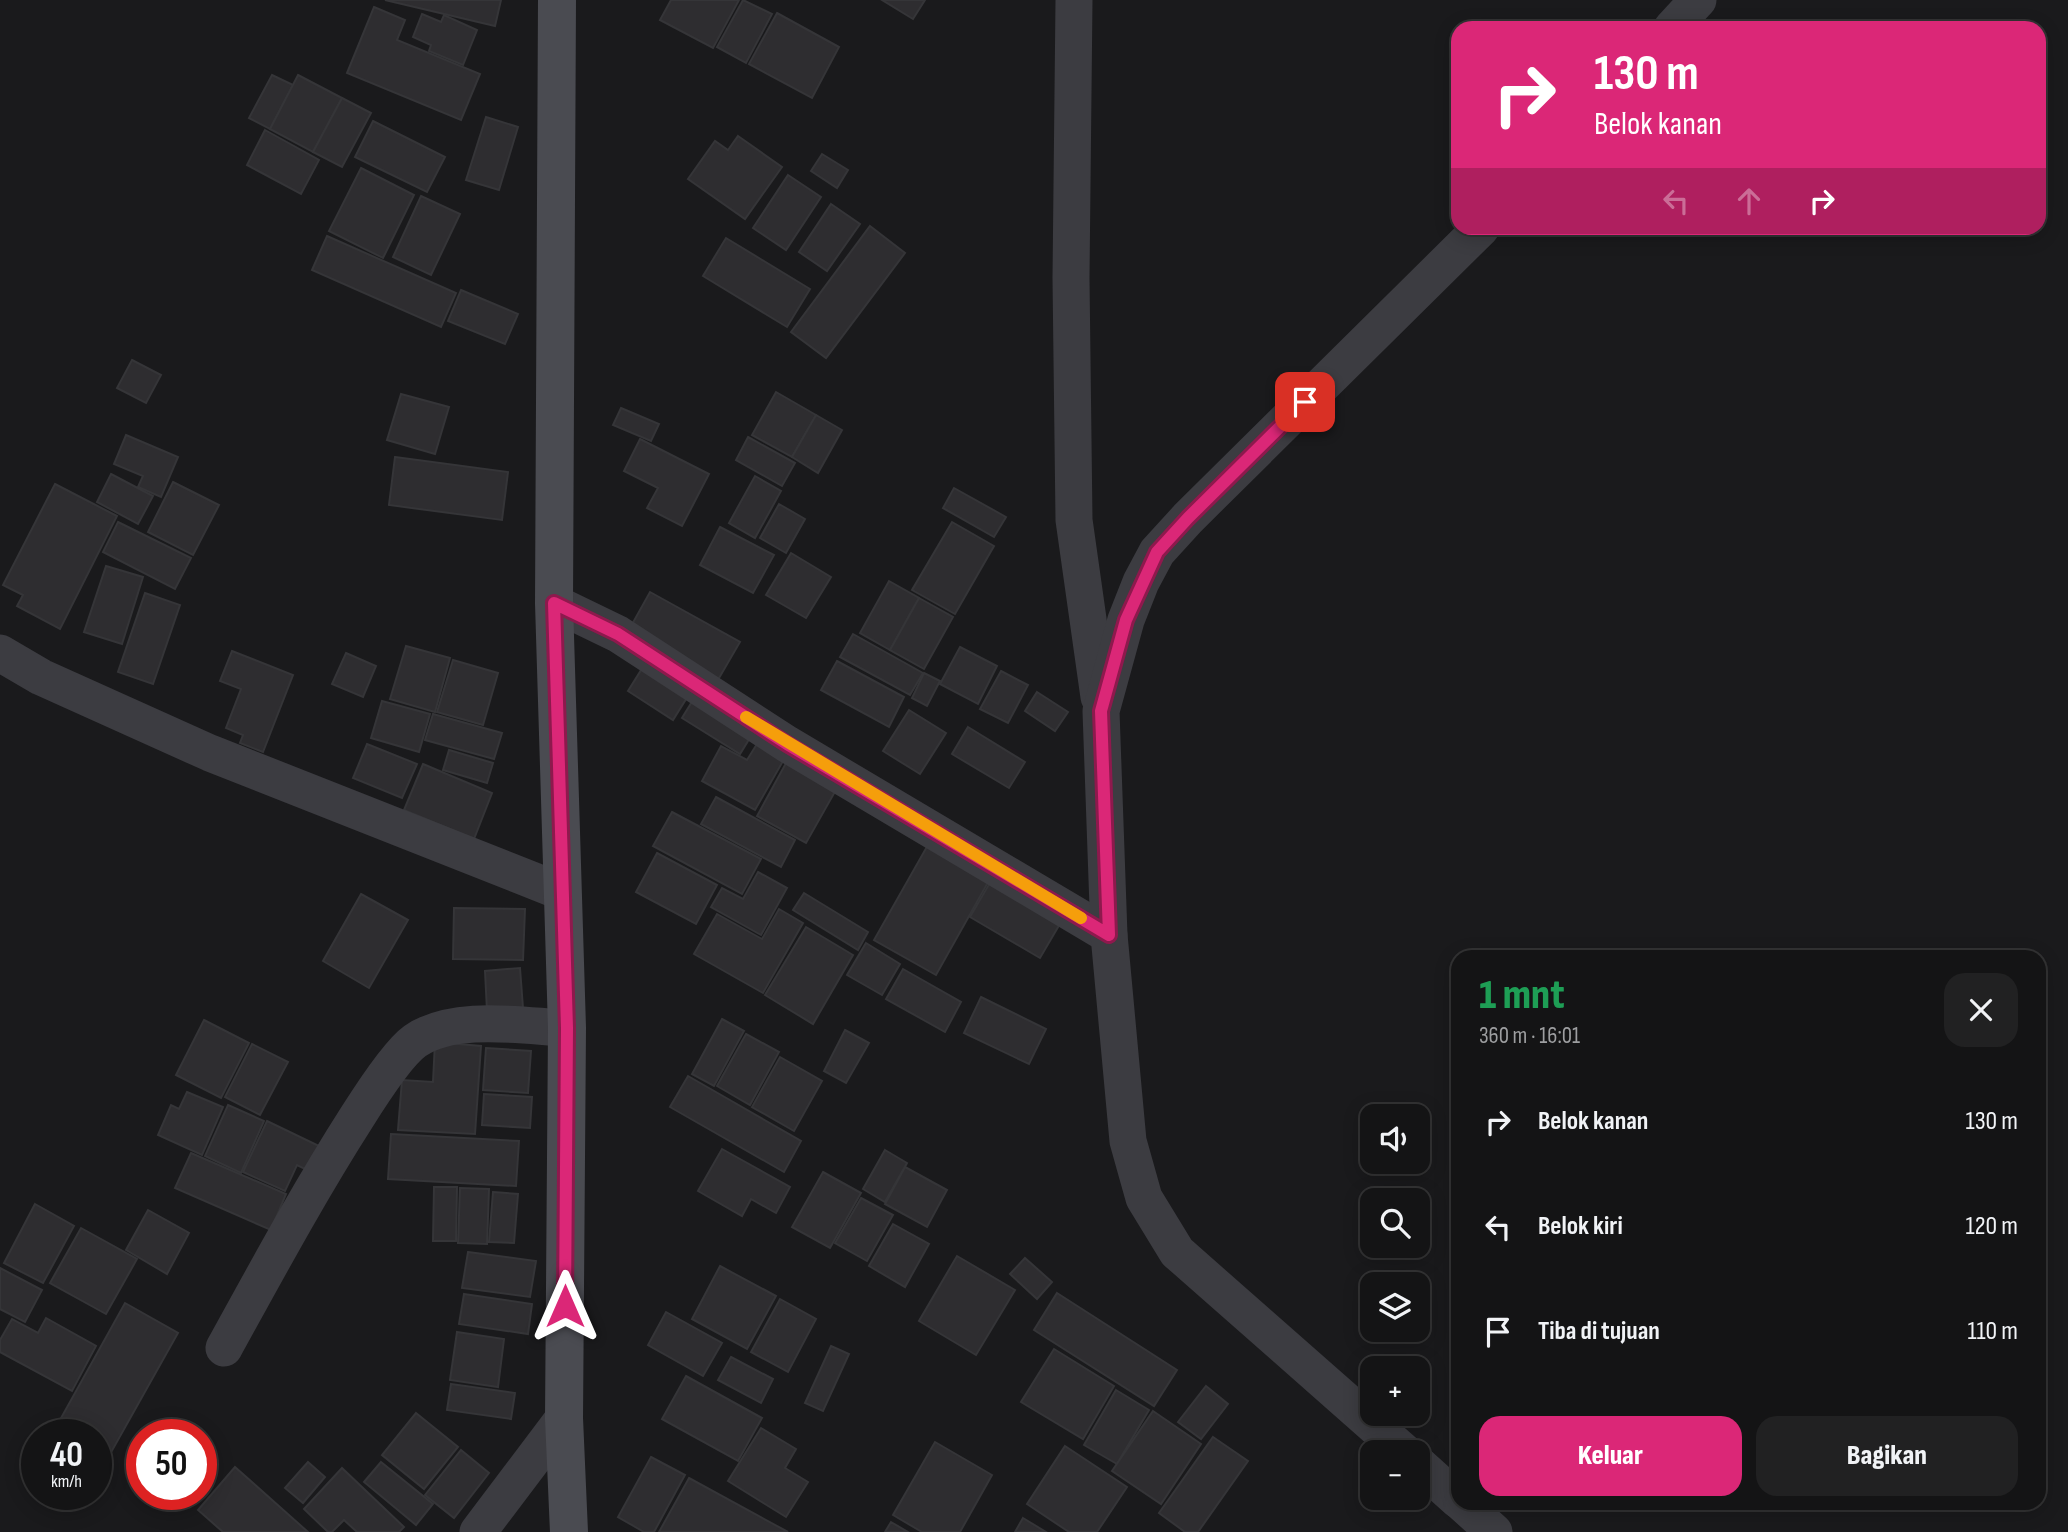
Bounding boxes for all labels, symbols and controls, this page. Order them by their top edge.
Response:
text: 130 m [1594,45,1699,104]
icon: right [1479,49,1570,140]
text: Belok kanan [1594,105,1722,144]
icon: left [1657,182,1695,220]
icon: ahead [1730,182,1768,220]
icon: right [1803,182,1841,220]
pin [1275,372,1335,432]
icon: arrive [1286,383,1324,421]
text: 1 mnt [1479,970,1564,1021]
button: close [1944,973,2018,1047]
text: 360 m · 16:01 [1479,1022,1580,1050]
icon: right [1479,1103,1517,1141]
map controls [1360,1104,1430,1510]
button: sound [1360,1104,1430,1174]
text: Belok kanan [1538,1106,1648,1137]
text: 130 m [1966,1106,2018,1137]
button: search [1360,1188,1430,1258]
icon: left [1479,1208,1517,1246]
text: Belok kiri [1538,1211,1623,1242]
text: 120 m [1965,1211,2018,1242]
position arrow [528,1269,602,1343]
button: layers [1360,1272,1430,1342]
icon: arrive [1479,1313,1517,1351]
text: Tiba di tujuan [1538,1316,1660,1347]
text: 110 m [1967,1316,2018,1347]
button: + [1360,1356,1430,1426]
button: Keluar [1479,1416,1742,1496]
button: Bagikan [1756,1416,2018,1496]
speed limit sign: 50 [126,1419,217,1510]
text: 40 [50,1434,83,1477]
button: − [1360,1440,1430,1510]
text: km/h [51,1471,82,1492]

